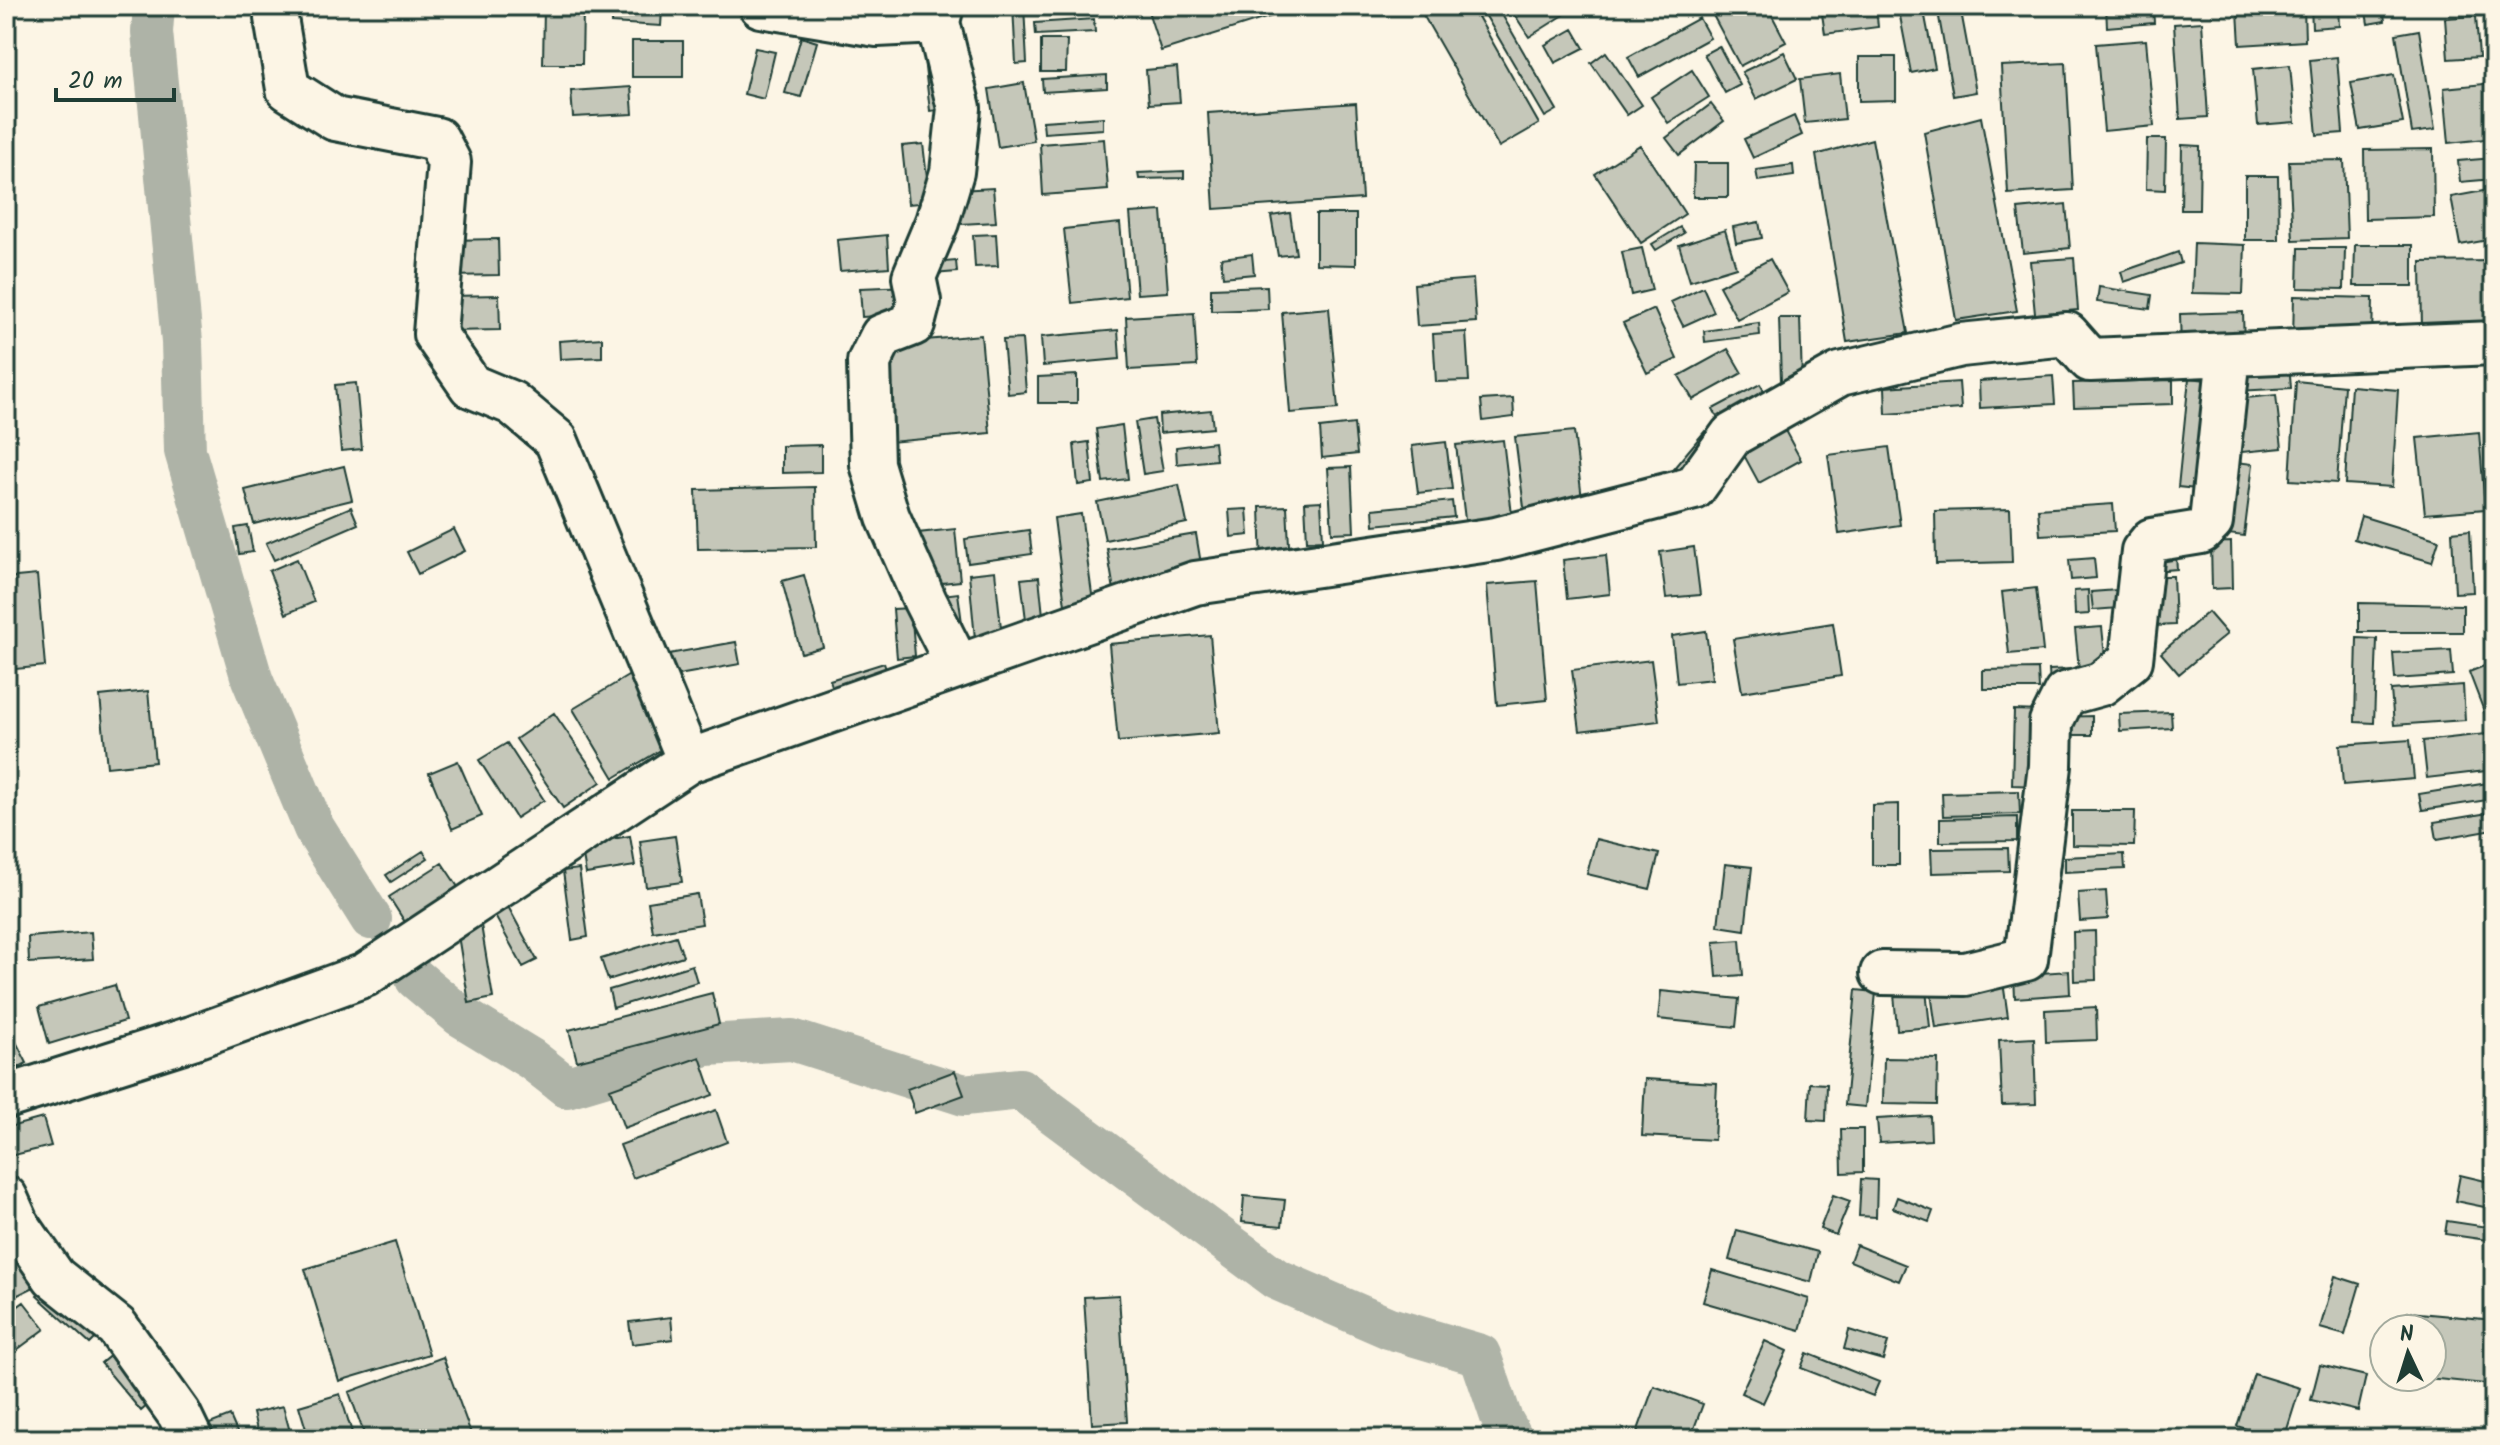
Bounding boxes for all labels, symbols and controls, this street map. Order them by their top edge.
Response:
scale bar [56,52,174,102]
text: 20 m [68,62,123,101]
north arrow [2368,1313,2448,1393]
text: N [2399,1318,2415,1353]

